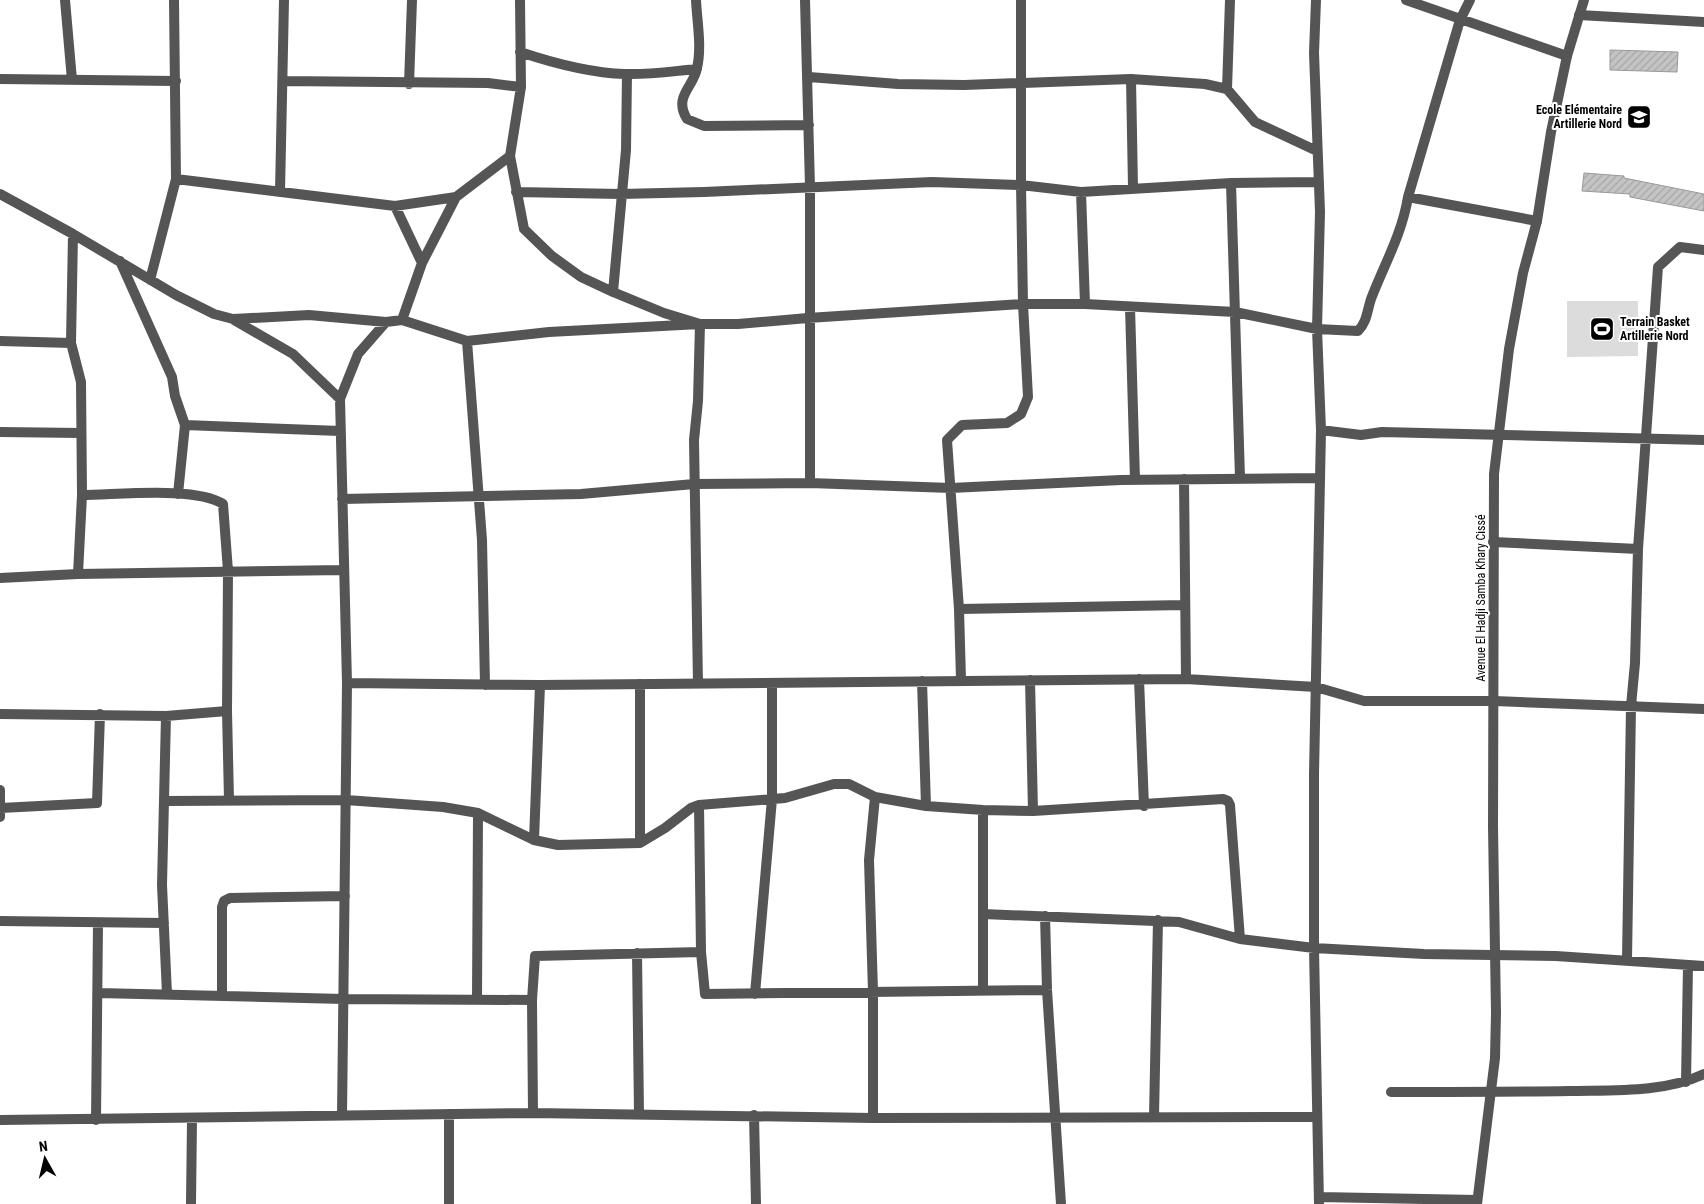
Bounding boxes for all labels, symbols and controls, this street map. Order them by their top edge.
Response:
place label: Ecole Elémentaire Artillerie Nord [1536,103,1622,131]
school or university icon: Ecole Elémentaire Artillerie Nord [1626,104,1652,130]
place label: Terrain Basket Artillerie Nord [1620,315,1690,343]
sports icon: Terrain Basket Artillerie Nord [1589,316,1615,342]
street label: Avenue El Hadji Samba Khary Cissé [1474,514,1488,682]
north arrow [20,1134,70,1184]
text: N [38,1138,49,1155]

